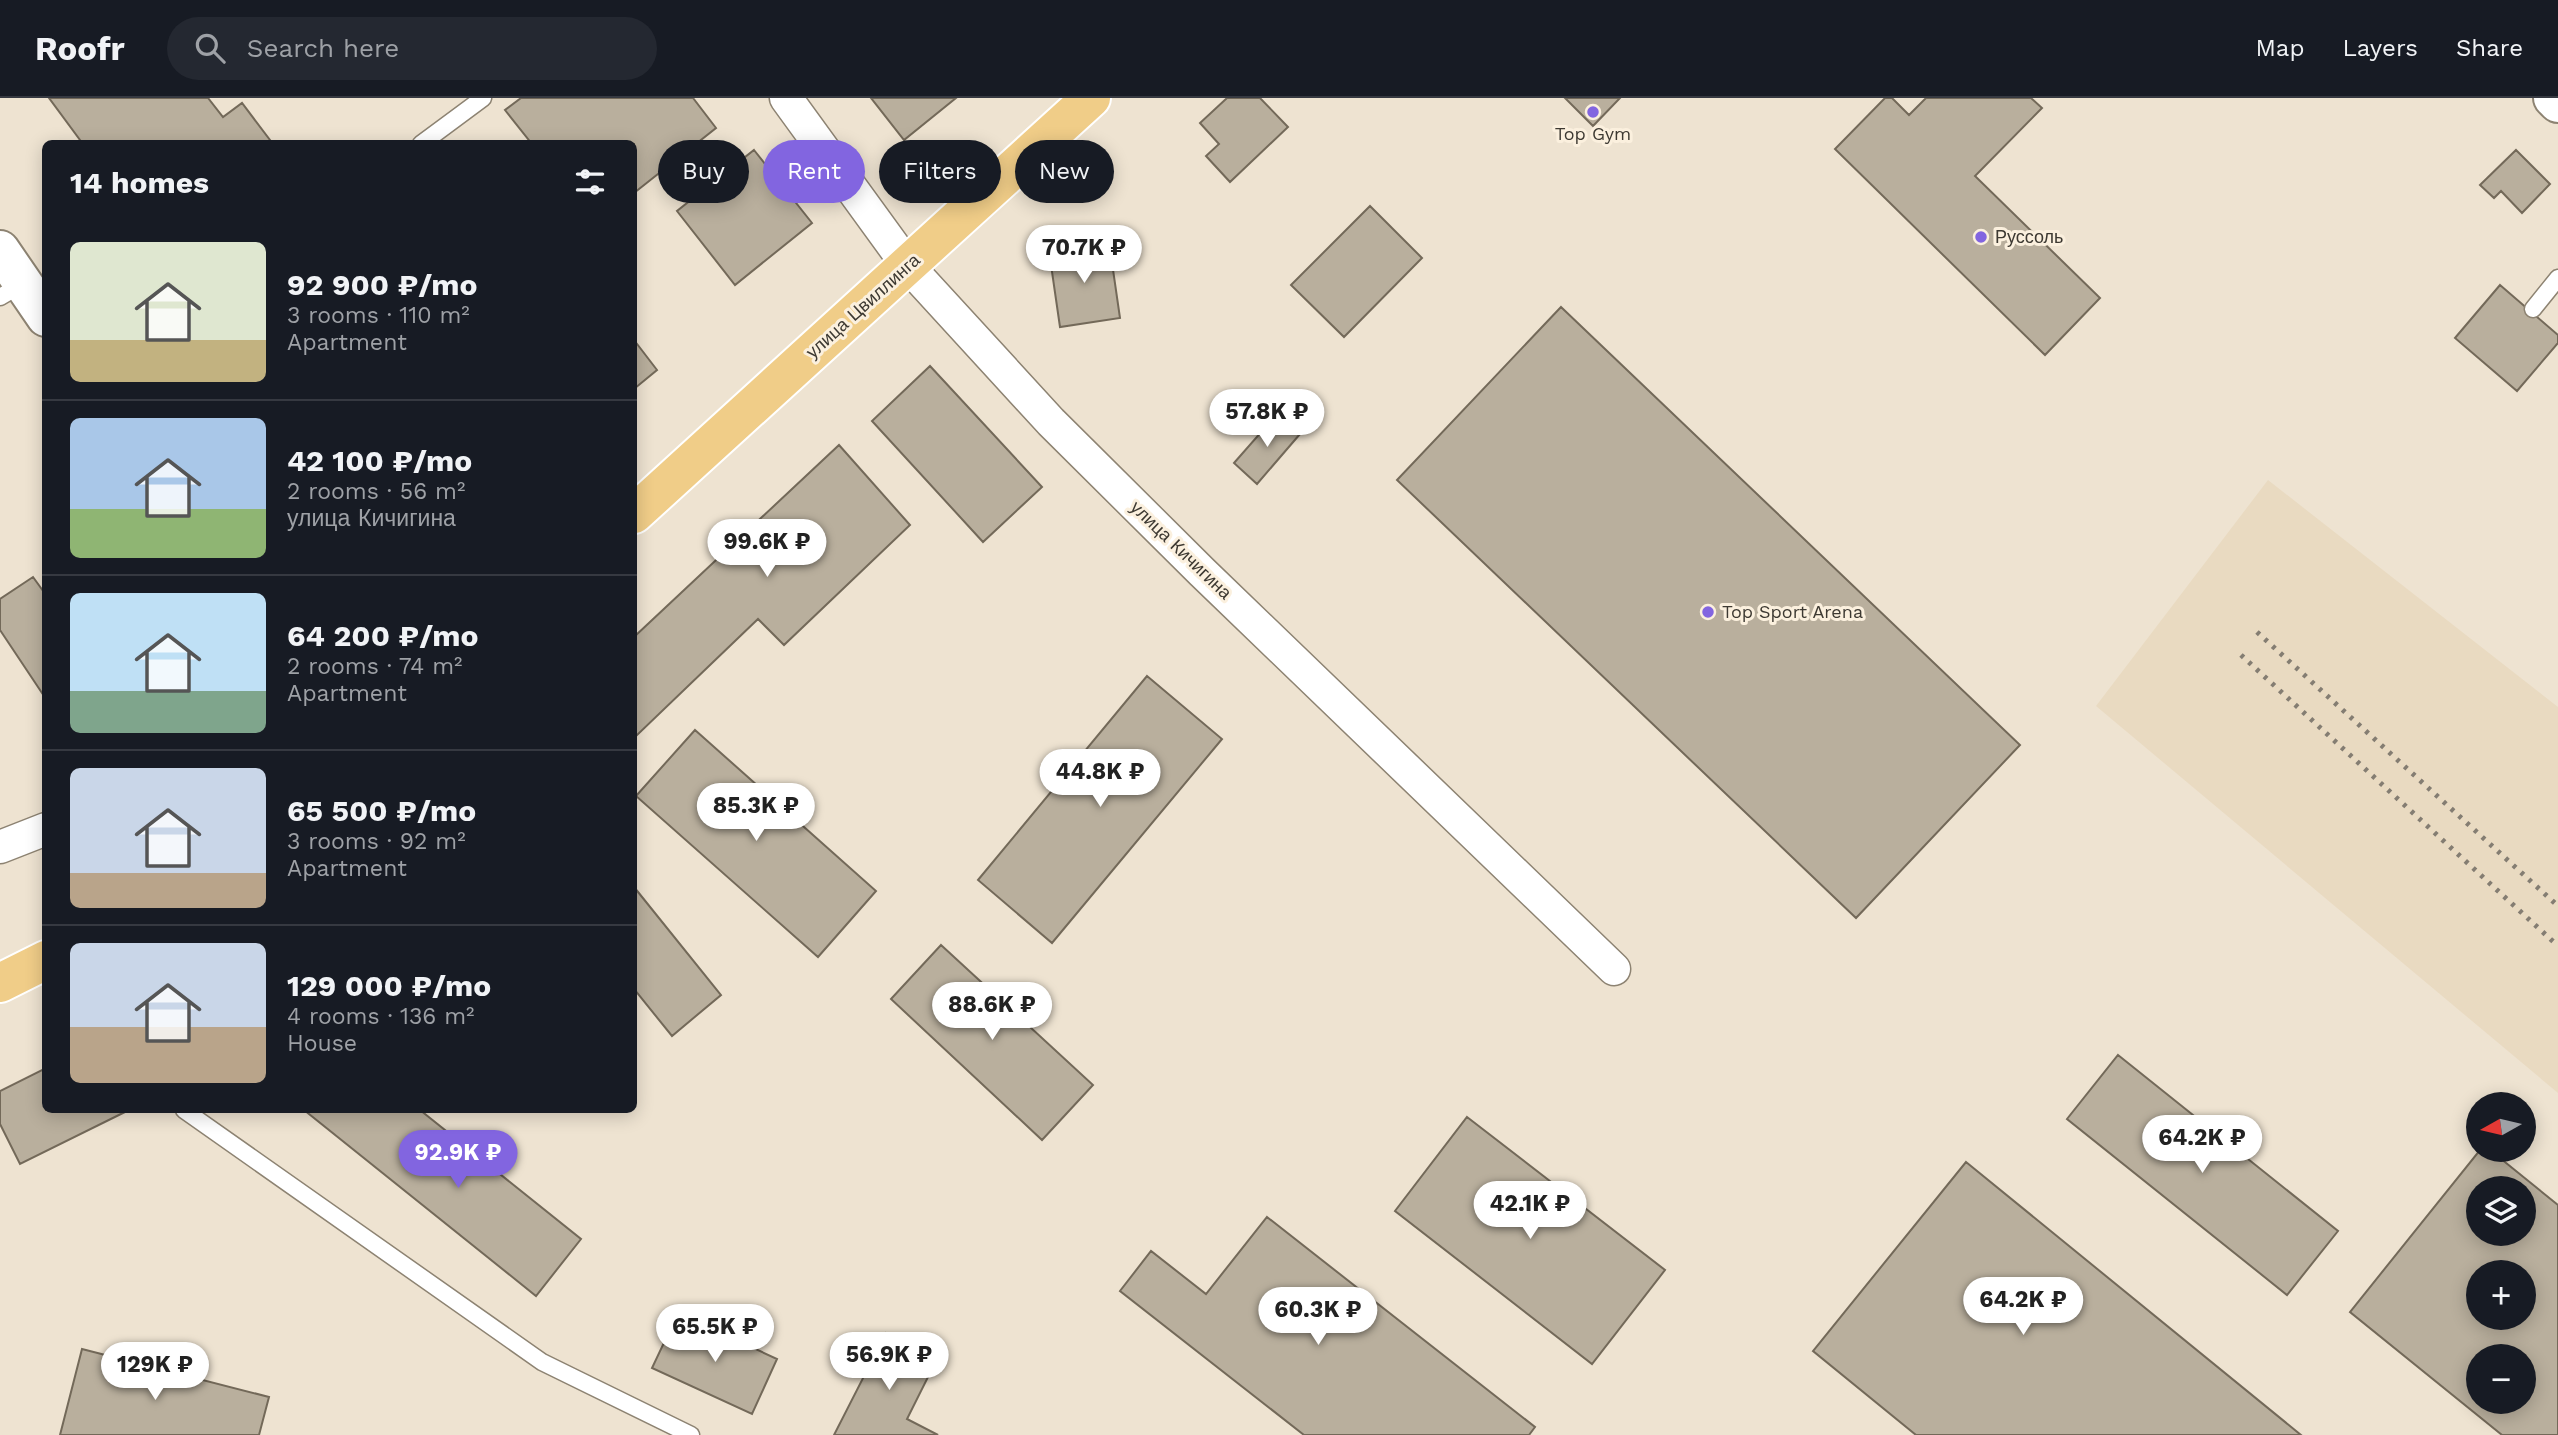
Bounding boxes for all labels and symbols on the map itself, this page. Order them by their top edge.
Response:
marker: Top Gym [1585,104,1601,120]
place label: Top Gym [1555,123,1631,144]
pin: 70.7K ₽ [1019,226,1149,285]
place label: Руссоль [1995,226,2064,247]
marker: Руссоль [1973,229,1989,245]
street label: улица Цвиллинга [801,248,925,362]
pin: 57.8K ₽ [1202,390,1332,449]
street label: улица Кичигина [1127,496,1237,604]
pin: 99.6K ₽ [702,519,832,579]
place label: Top Sport Arena [1722,601,1863,622]
marker: Top Sport Arena [1700,604,1716,620]
pin: 44.8K ₽ [1035,750,1165,809]
pin: 85.3K ₽ [691,784,821,843]
pin: 88.6K ₽ [927,982,1057,1042]
north arrow [2466,1092,2536,1162]
pin: 64.2K ₽ [2137,1116,2267,1175]
pin: 92.9K ₽ [393,1130,523,1190]
pin: 42.1K ₽ [1465,1182,1595,1241]
pin: 64.2K ₽ [1958,1278,2088,1337]
pin: 60.3K ₽ [1253,1288,1383,1347]
pin: 65.5K ₽ [650,1304,780,1364]
pin: 56.9K ₽ [824,1332,954,1392]
pin: 129K ₽ [98,1342,212,1402]

